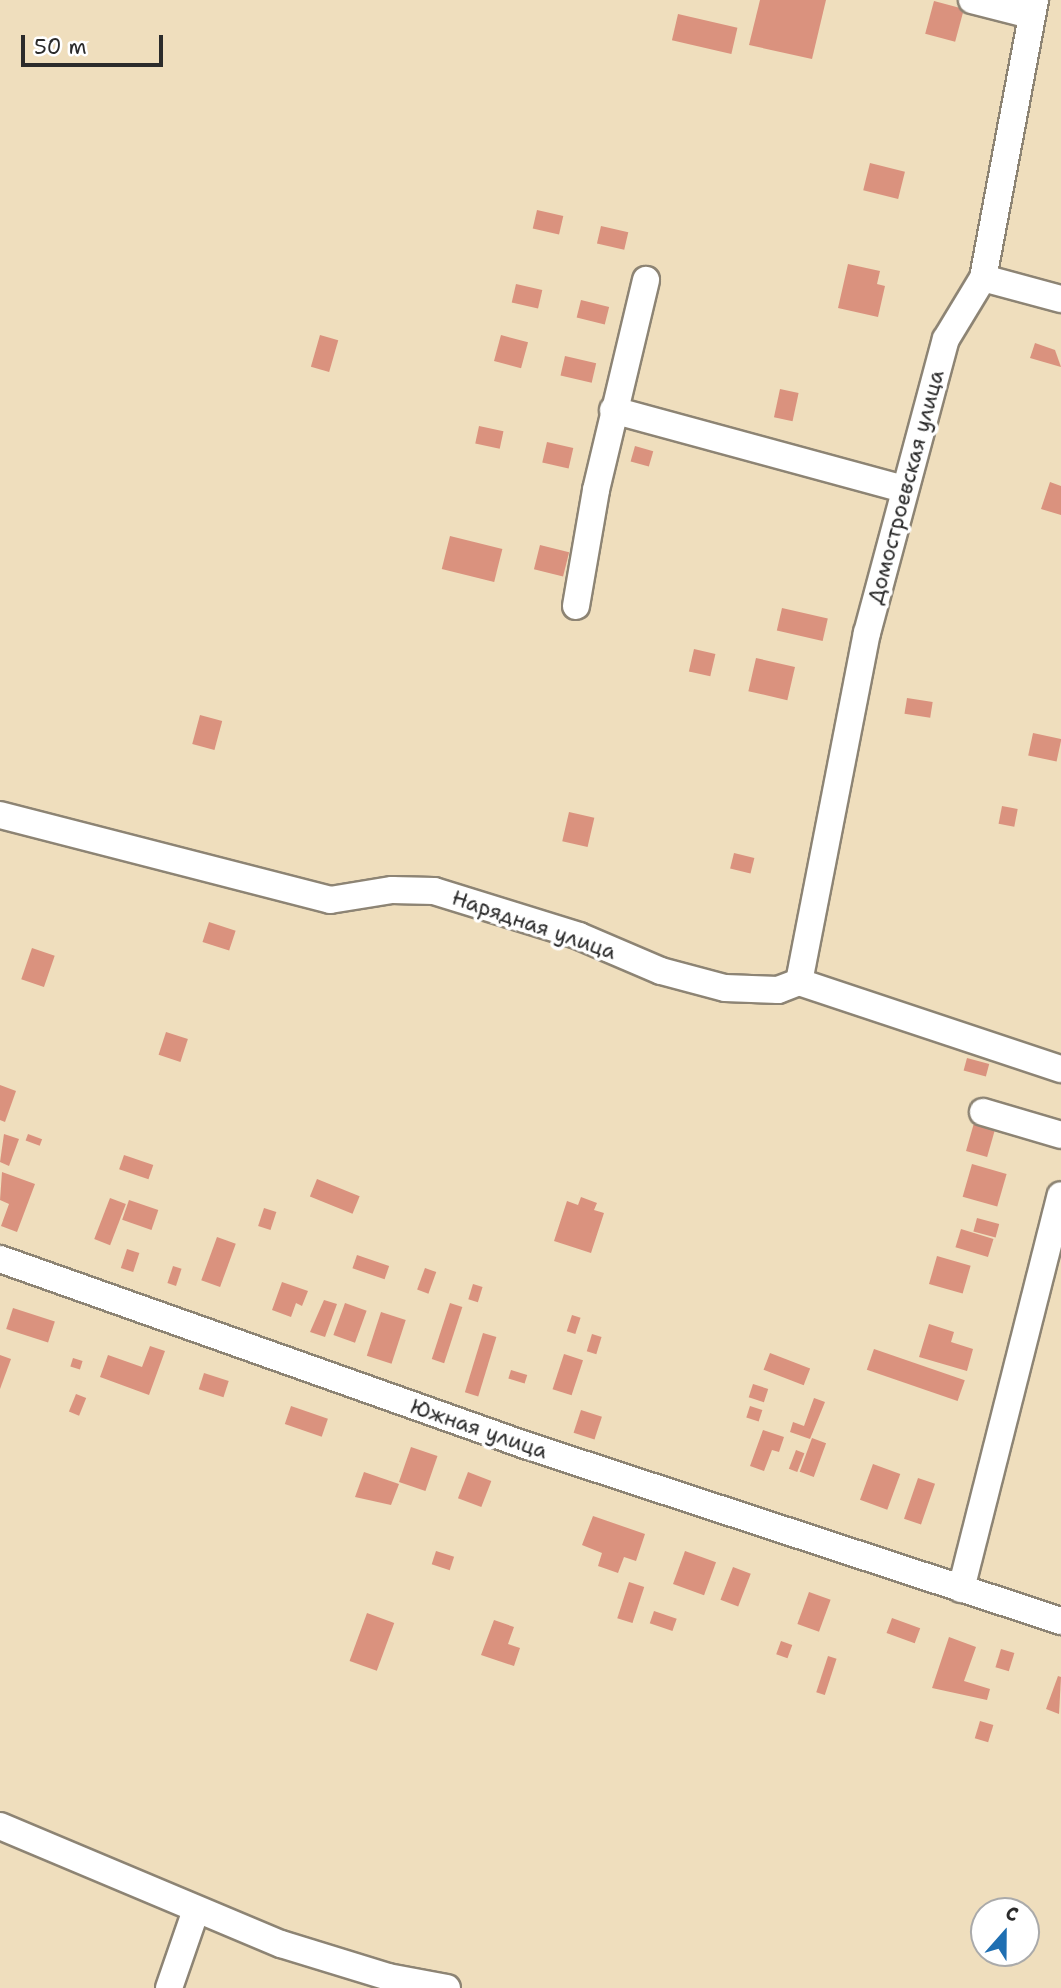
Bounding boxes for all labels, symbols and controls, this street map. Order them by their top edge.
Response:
scale bar [24,21,166,65]
text: 50 m [34,33,87,61]
street label: Домостроевская улица [863,367,949,607]
street label: Нарядная улица [449,885,619,965]
street label: Южная улица [407,1394,551,1464]
north arrow [970,1897,1040,1967]
text: С [1002,1900,1022,1928]

